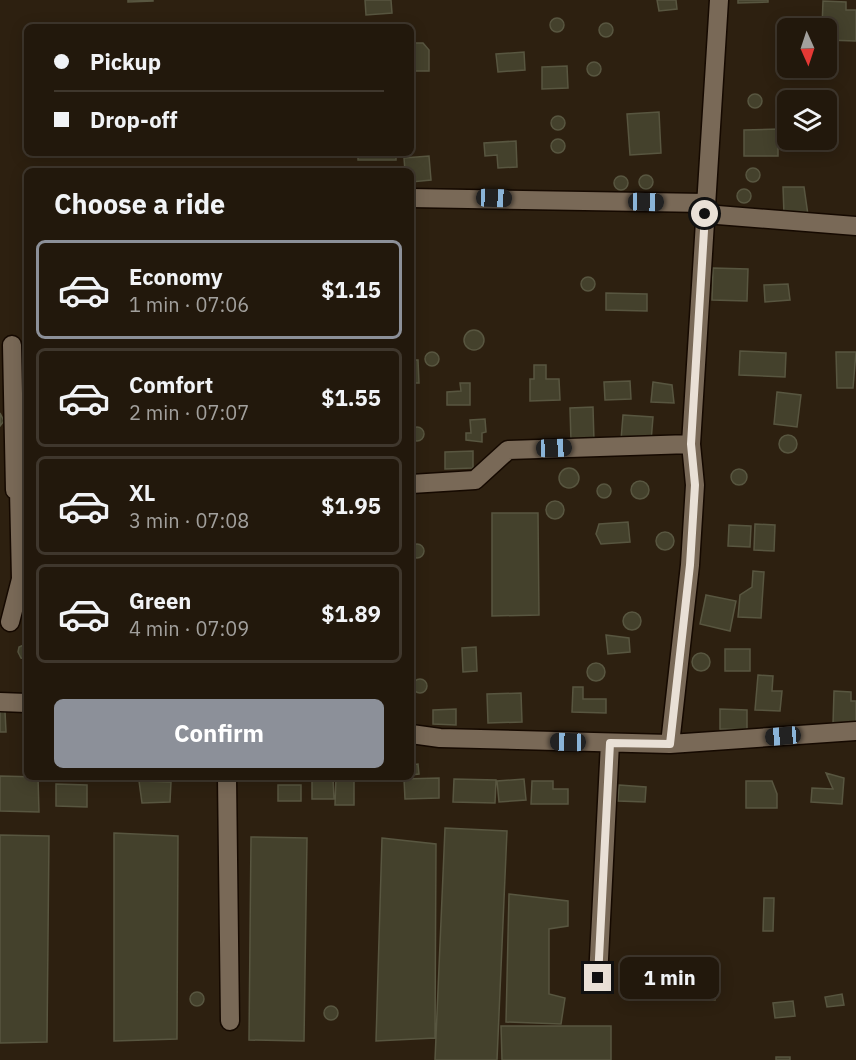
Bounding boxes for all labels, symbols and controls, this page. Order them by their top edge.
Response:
north arrow [777,18,837,78]
map controls [777,18,837,150]
text: Pickup [90,47,161,76]
button: layers [777,90,837,150]
text: Drop-off [90,105,177,134]
text: Choose a ride [54,186,225,221]
car [476,188,512,208]
car [628,193,664,211]
route start [691,200,718,227]
text: Economy [129,262,223,291]
icon: car [57,263,111,317]
text: $1.15 [321,275,381,304]
text: 1 min · 07:06 [129,291,249,318]
text: Comfort [129,370,213,399]
icon: car [57,371,111,425]
text: $1.55 [321,383,381,412]
text: 2 min · 07:07 [129,399,249,426]
car [536,438,572,458]
text: XL [129,478,155,507]
icon: car [57,479,111,533]
text: $1.95 [321,491,381,520]
text: 3 min · 07:08 [129,507,249,534]
text: Green [129,586,191,615]
icon: car [57,587,111,641]
text: $1.89 [321,599,381,628]
text: 4 min · 07:09 [129,615,249,642]
button: Confirm [54,699,384,768]
car [764,725,802,747]
car [550,733,586,751]
callout: 1 min [619,957,718,999]
route end [584,964,611,991]
text: 1 min [643,964,696,991]

